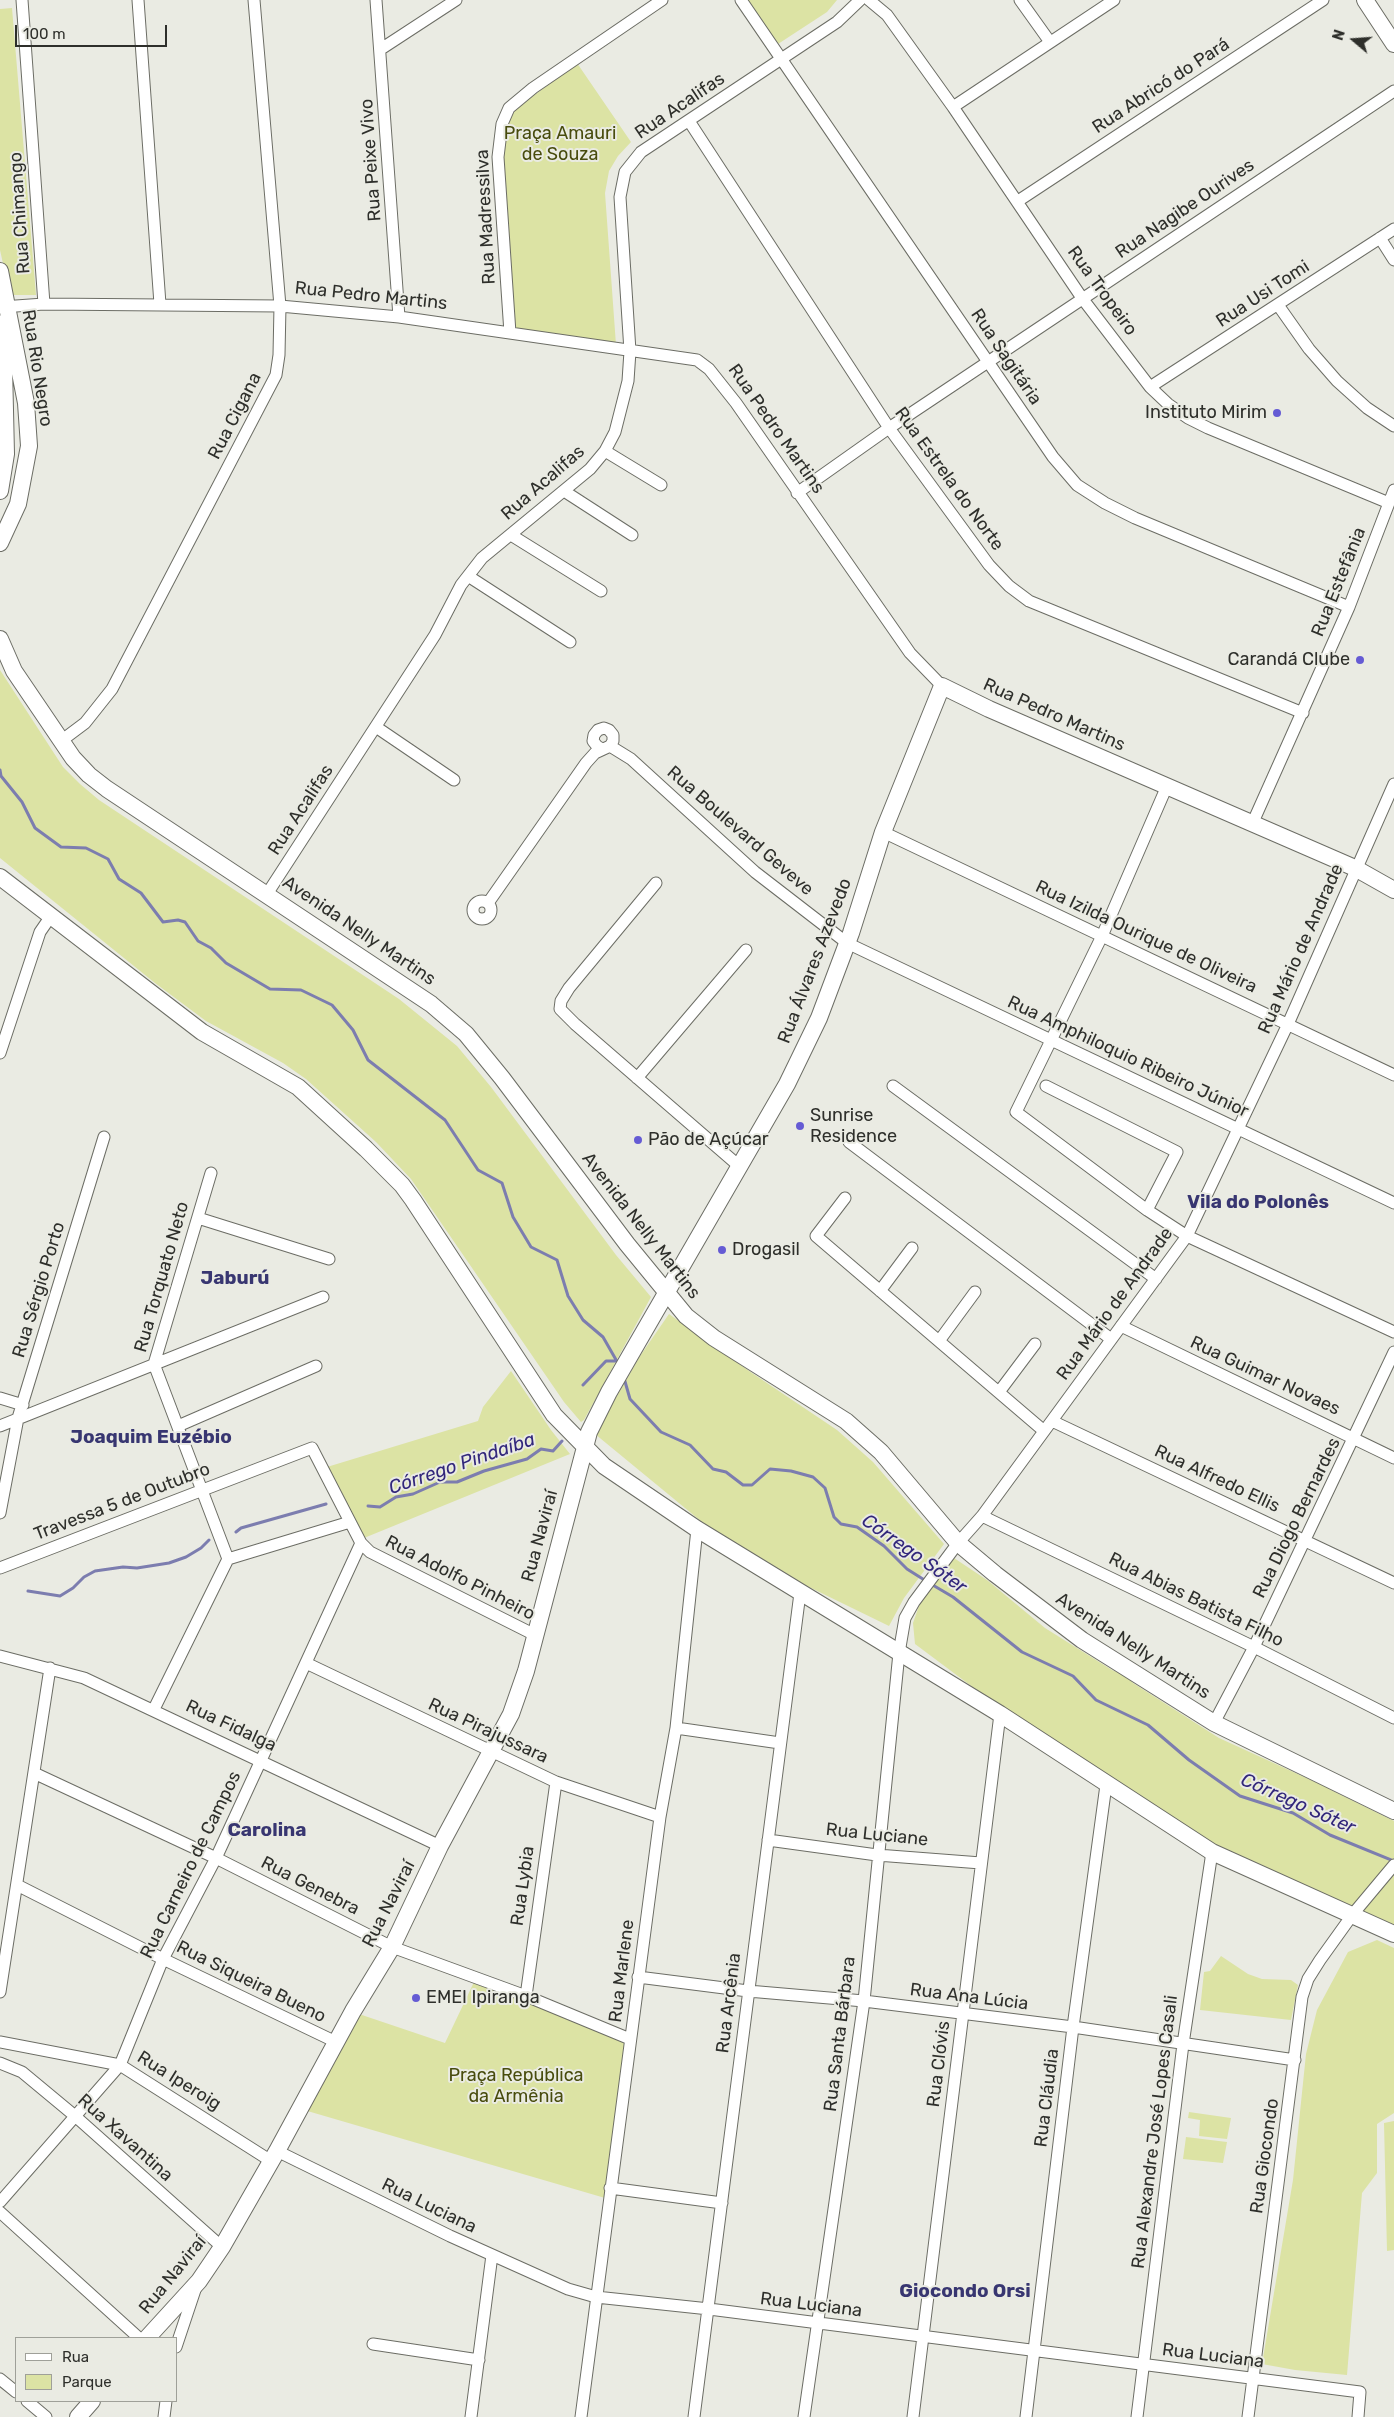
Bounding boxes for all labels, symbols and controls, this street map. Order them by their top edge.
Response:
scale bar [18,15,170,47]
north arrow [1329,15,1379,65]
text: 100 m [23,25,65,43]
text: N [1330,28,1349,43]
street label: Rua Abricó do Pará [1088,34,1234,138]
street label: Rua Acalifas [631,68,729,144]
street label: Rua Peixe Vivo [356,98,386,222]
park label: Praça Amauri de Souza [504,123,616,166]
street label: Rua Madressilva [472,149,500,285]
street label: Rua Chimango [5,151,35,275]
street label: Rua Nagibe Ourives [1111,155,1259,263]
street label: Rua Tropeiro [1062,242,1142,340]
street label: Rua Usi Tomi [1212,256,1314,332]
street label: Rua Pedro Martins [294,277,448,315]
street label: Rua Sagitária [966,305,1046,409]
street label: Rua Rio Negro [17,308,57,428]
street label: Rua Pedro Martins [723,360,829,498]
street label: Rua Cigana [204,369,266,463]
place label: Instituto Mirim [1145,402,1267,424]
street label: Rua Estrela do Norte [890,403,1008,555]
marker: Instituto Mirim [1271,407,1283,419]
street label: Rua Acalifas [497,441,589,525]
street label: Rua Estefânia [1307,524,1371,640]
place label: Carandá Clube [1227,649,1350,671]
marker: Carandá Clube [1354,654,1366,666]
street label: Rua Pedro Martins [980,674,1128,756]
street label: Rua Acalifas [264,761,338,859]
street label: Rua Boulevard Geveve [662,762,818,900]
street label: Rua Mário de Andrade [1254,861,1348,1037]
street label: Avenida Nelly Martins [278,872,440,990]
street label: Rua Álvares Azevedo [774,875,856,1047]
street label: Rua Izilda Ourique de Oliveira [1032,876,1260,998]
street label: Rua Amphiloquio Ribeiro Júnior [1004,991,1252,1123]
place label: Sunrise Residence [810,1105,897,1148]
marker: Sunrise Residence [794,1120,806,1132]
place label: Pão de Açúcar [648,1129,769,1151]
marker: Pão de Açúcar [632,1134,644,1146]
street label: Avenida Nelly Martins [577,1149,705,1303]
district label: Vila do Polonês [1187,1192,1329,1214]
street label: Rua Torquato Neto [130,1199,194,1355]
street label: Rua Sérgio Porto [8,1220,70,1360]
street label: Rua Mário de Andrade [1052,1223,1178,1385]
place label: Drogasil [732,1239,800,1261]
marker: Drogasil [716,1244,728,1256]
district label: Jaburú [201,1268,269,1290]
street label: Rua Guimar Novaes [1187,1332,1343,1420]
district label: Joaquim Euzébio [70,1427,232,1449]
water label: Córrego Pindaíba [386,1428,538,1500]
street label: Rua Diogo Bernardes [1249,1434,1345,1602]
street label: Rua Alfredo Ellis [1151,1441,1283,1517]
street label: Travessa 5 de Outubro [31,1458,213,1546]
street label: Rua Naviraí [517,1488,563,1584]
water label: Córrego Sóter [857,1509,971,1599]
street label: Rua Adolfo Pinheiro [382,1531,538,1625]
street label: Rua Abias Batista Filho [1105,1548,1287,1652]
street label: Avenida Nelly Martins [1052,1588,1214,1704]
street label: Rua Pirajussara [425,1694,551,1768]
street label: Rua Fidalga [182,1696,280,1756]
street label: Rua Carneiro de Campos [136,1768,246,1962]
water label: Córrego Sóter [1237,1769,1359,1839]
street label: Rua Luciane [825,1819,929,1851]
district label: Carolina [228,1820,306,1842]
street label: Rua Lybia [507,1845,539,1927]
street label: Rua Genebra [257,1852,363,1920]
street label: Rua Naviraí [358,1857,420,1951]
street label: Rua Marlene [605,1918,639,2024]
street label: Rua Siqueira Bueno [173,1936,329,2028]
street label: Rua Arcênia [712,1952,746,2054]
street label: Rua Santa Bárbara [820,1955,860,2113]
street label: Rua Ana Lúcia [909,1979,1029,2015]
place label: EMEI Ipiranga [426,1987,540,2009]
marker: EMEI Ipiranga [410,1992,422,2004]
street label: Rua Alexandre José Lopes Casali [1127,1994,1183,2270]
street label: Rua Clóvis [923,2020,955,2108]
street label: Rua Iperoig [133,2047,225,2115]
street label: Rua Cláudia [1030,2047,1064,2149]
park label: Praça República da Armênia [448,2065,584,2108]
street label: Rua Xavantina [73,2090,177,2186]
street label: Rua Giocondo [1246,2097,1284,2215]
street label: Rua Luciana [378,2174,480,2238]
street label: Rua Naviraí [135,2231,211,2319]
district label: Giocondo Orsi [899,2281,1031,2303]
street label: Rua Luciana [759,2288,863,2322]
legend [15,2337,178,2402]
street label: Rua Luciana [1161,2339,1265,2373]
text: Rua [62,2348,89,2366]
text: Parque [62,2373,112,2391]

